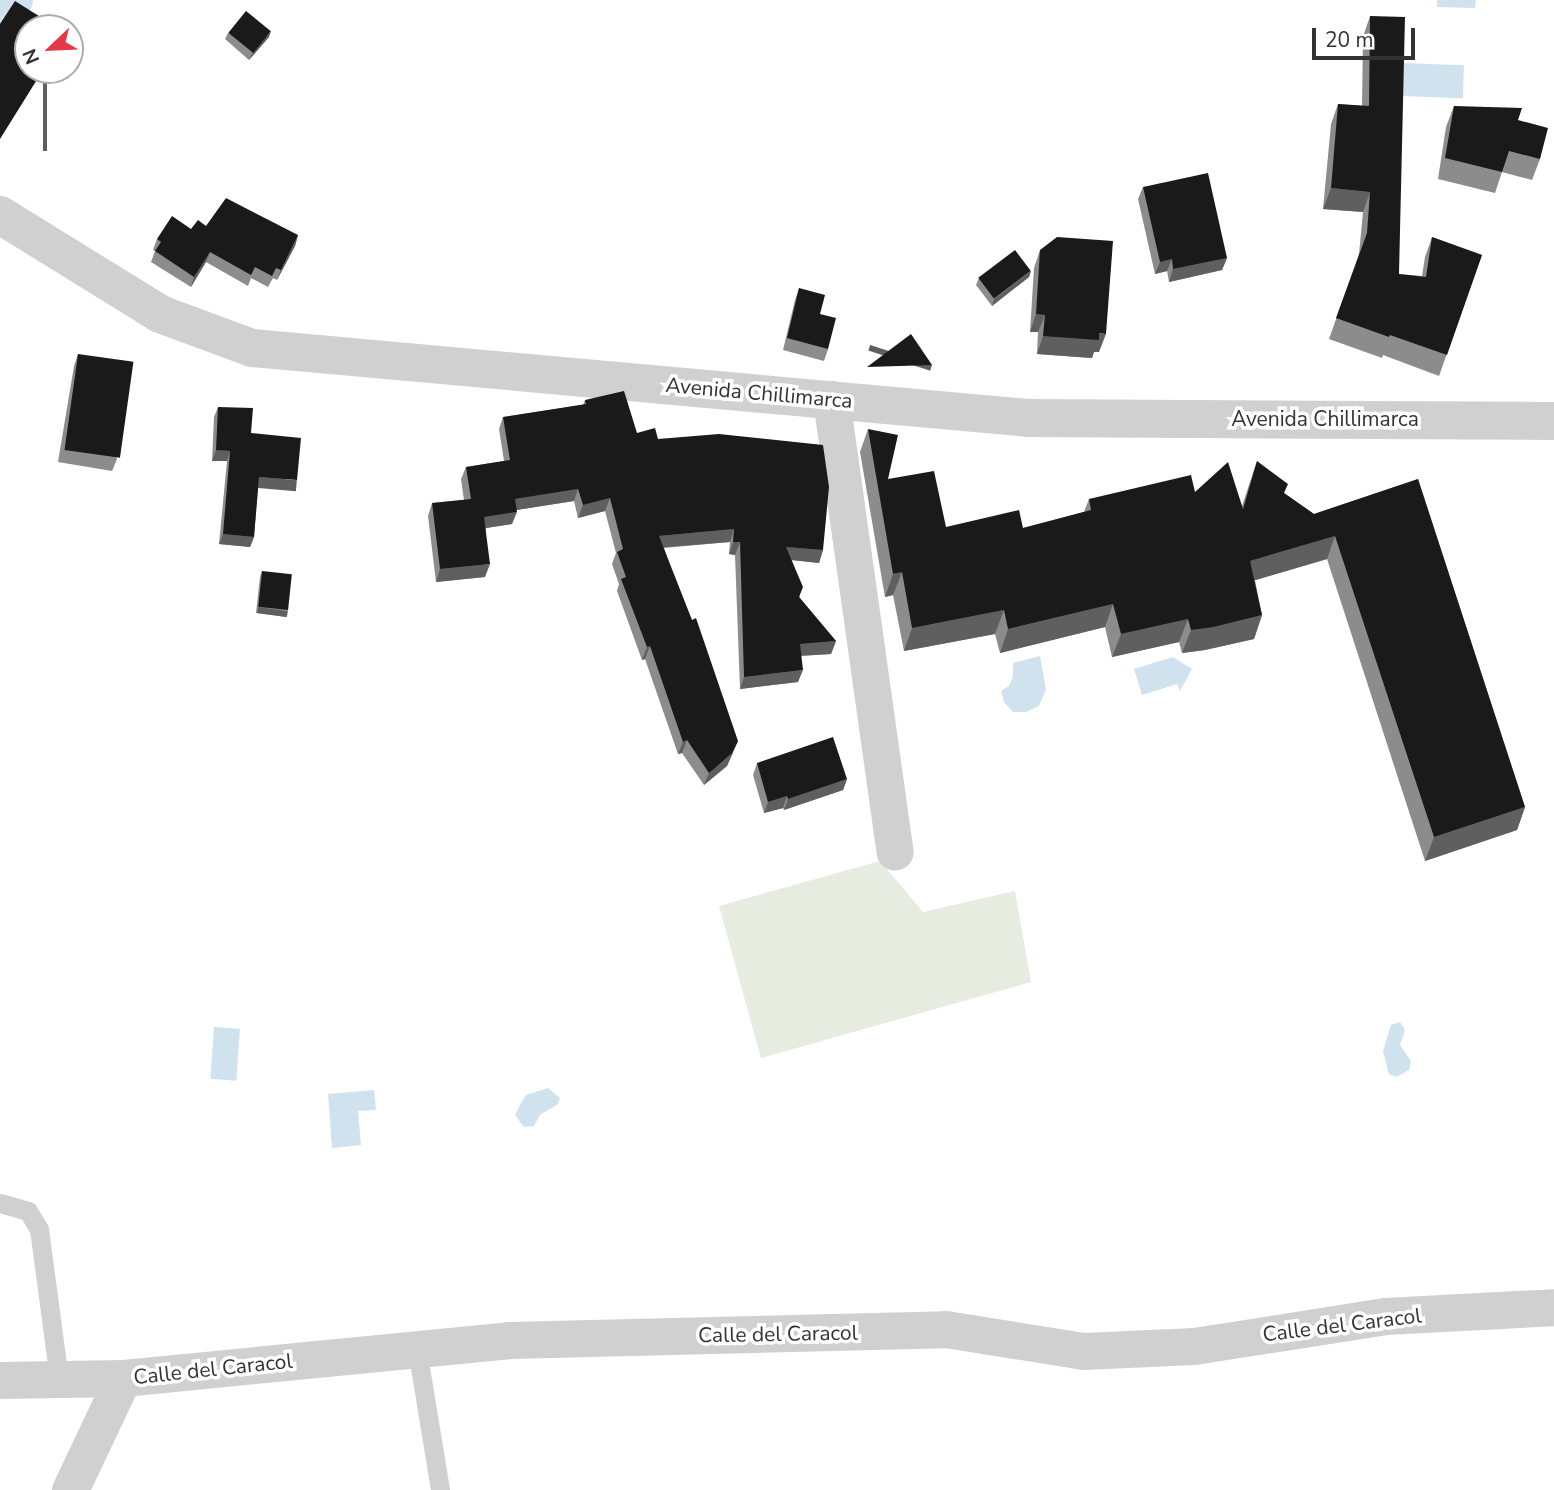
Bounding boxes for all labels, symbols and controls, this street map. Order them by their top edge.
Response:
north arrow [14,14,84,84]
scale bar [1316,14,1419,58]
text: 20 m [1325,26,1374,54]
text: N [17,45,46,68]
street label: Avenida Chillimarca [664,372,854,414]
street label: Avenida Chillimarca [1231,406,1419,432]
street label: Calle del Caracol [1261,1303,1423,1347]
street label: Calle del Caracol [698,1320,858,1348]
street label: Calle del Caracol [132,1348,294,1390]

